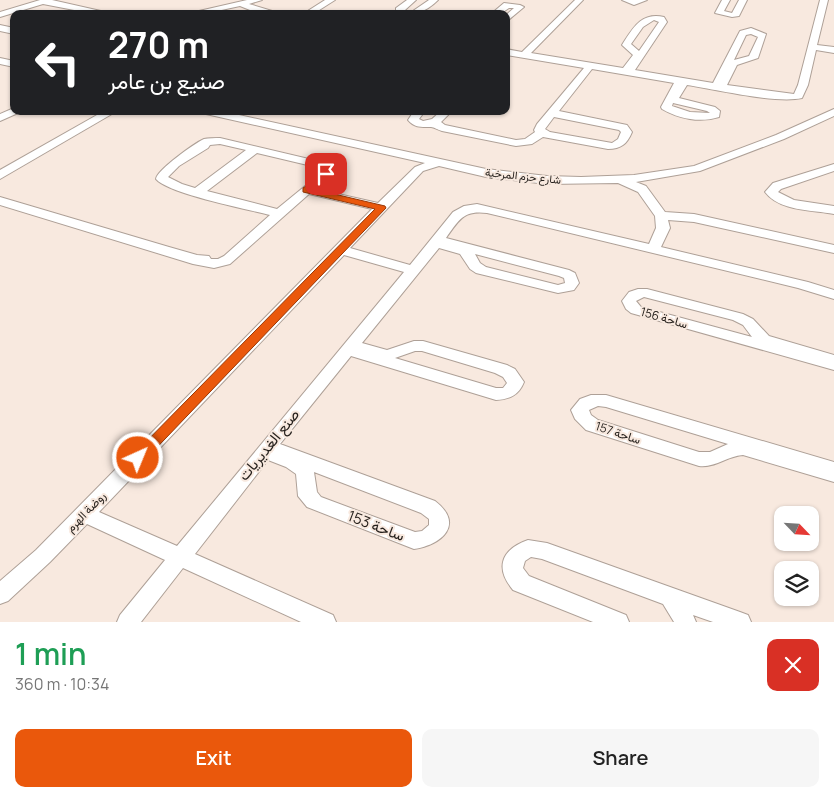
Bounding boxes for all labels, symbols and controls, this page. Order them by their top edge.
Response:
text: 270 m [108,21,209,69]
icon: left [25,30,90,95]
text: صنيع بن عامر [108,66,225,96]
pin [305,153,347,195]
icon: arrive [312,160,340,188]
street label: شارع حزم المرخية [484,164,562,188]
street label: ساحة 156 [639,303,690,332]
street label: صنع الغديريات [233,404,305,486]
street label: ساحة 157 [593,417,643,448]
position arrow [111,431,163,483]
street label: روضة الهرم [62,487,109,536]
street label: ساحة 153 [345,505,408,546]
north arrow [774,506,819,551]
map controls [774,506,819,606]
button: layers [774,561,819,606]
text: 1 min [15,633,87,674]
button: close [767,639,819,691]
text: 360 m · 10:34 [15,673,109,695]
button: Exit [15,729,412,787]
button: Share [422,729,819,787]

